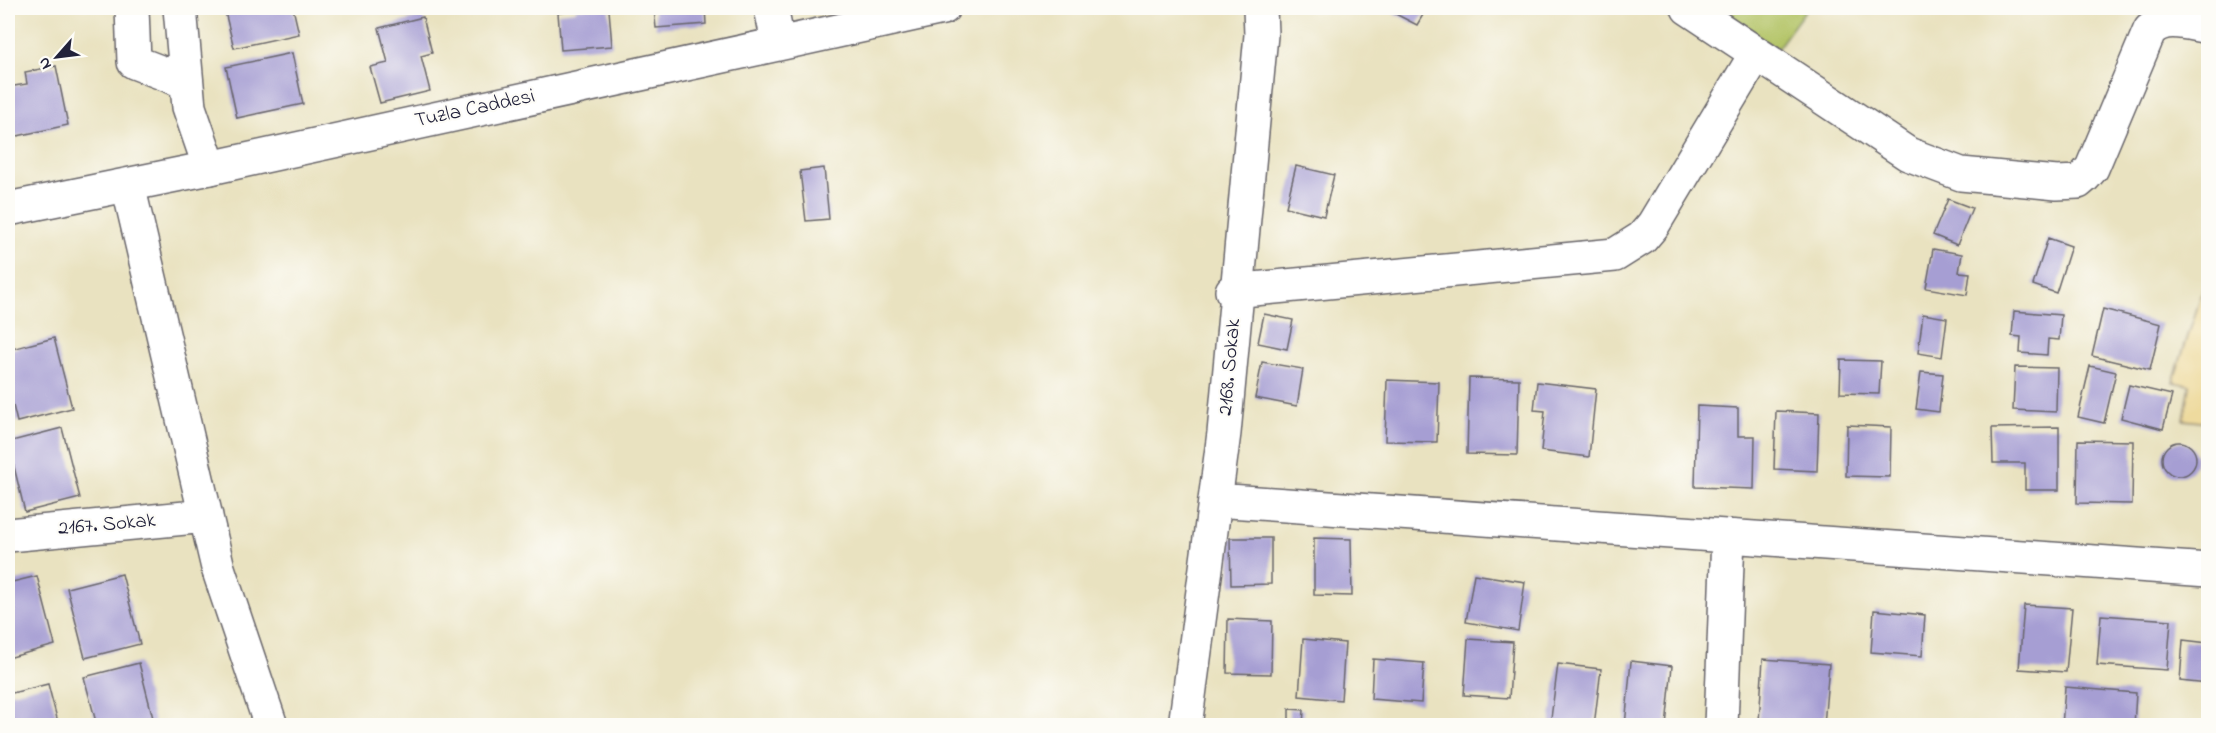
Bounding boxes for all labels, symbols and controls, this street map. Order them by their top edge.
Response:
north arrow [27,27,87,87]
text: N [32,53,59,74]
street label: Tuzla Caddesi [412,82,538,136]
street label: 2168. Sokak [1211,316,1249,417]
street label: 2167. Sokak [57,506,158,544]

